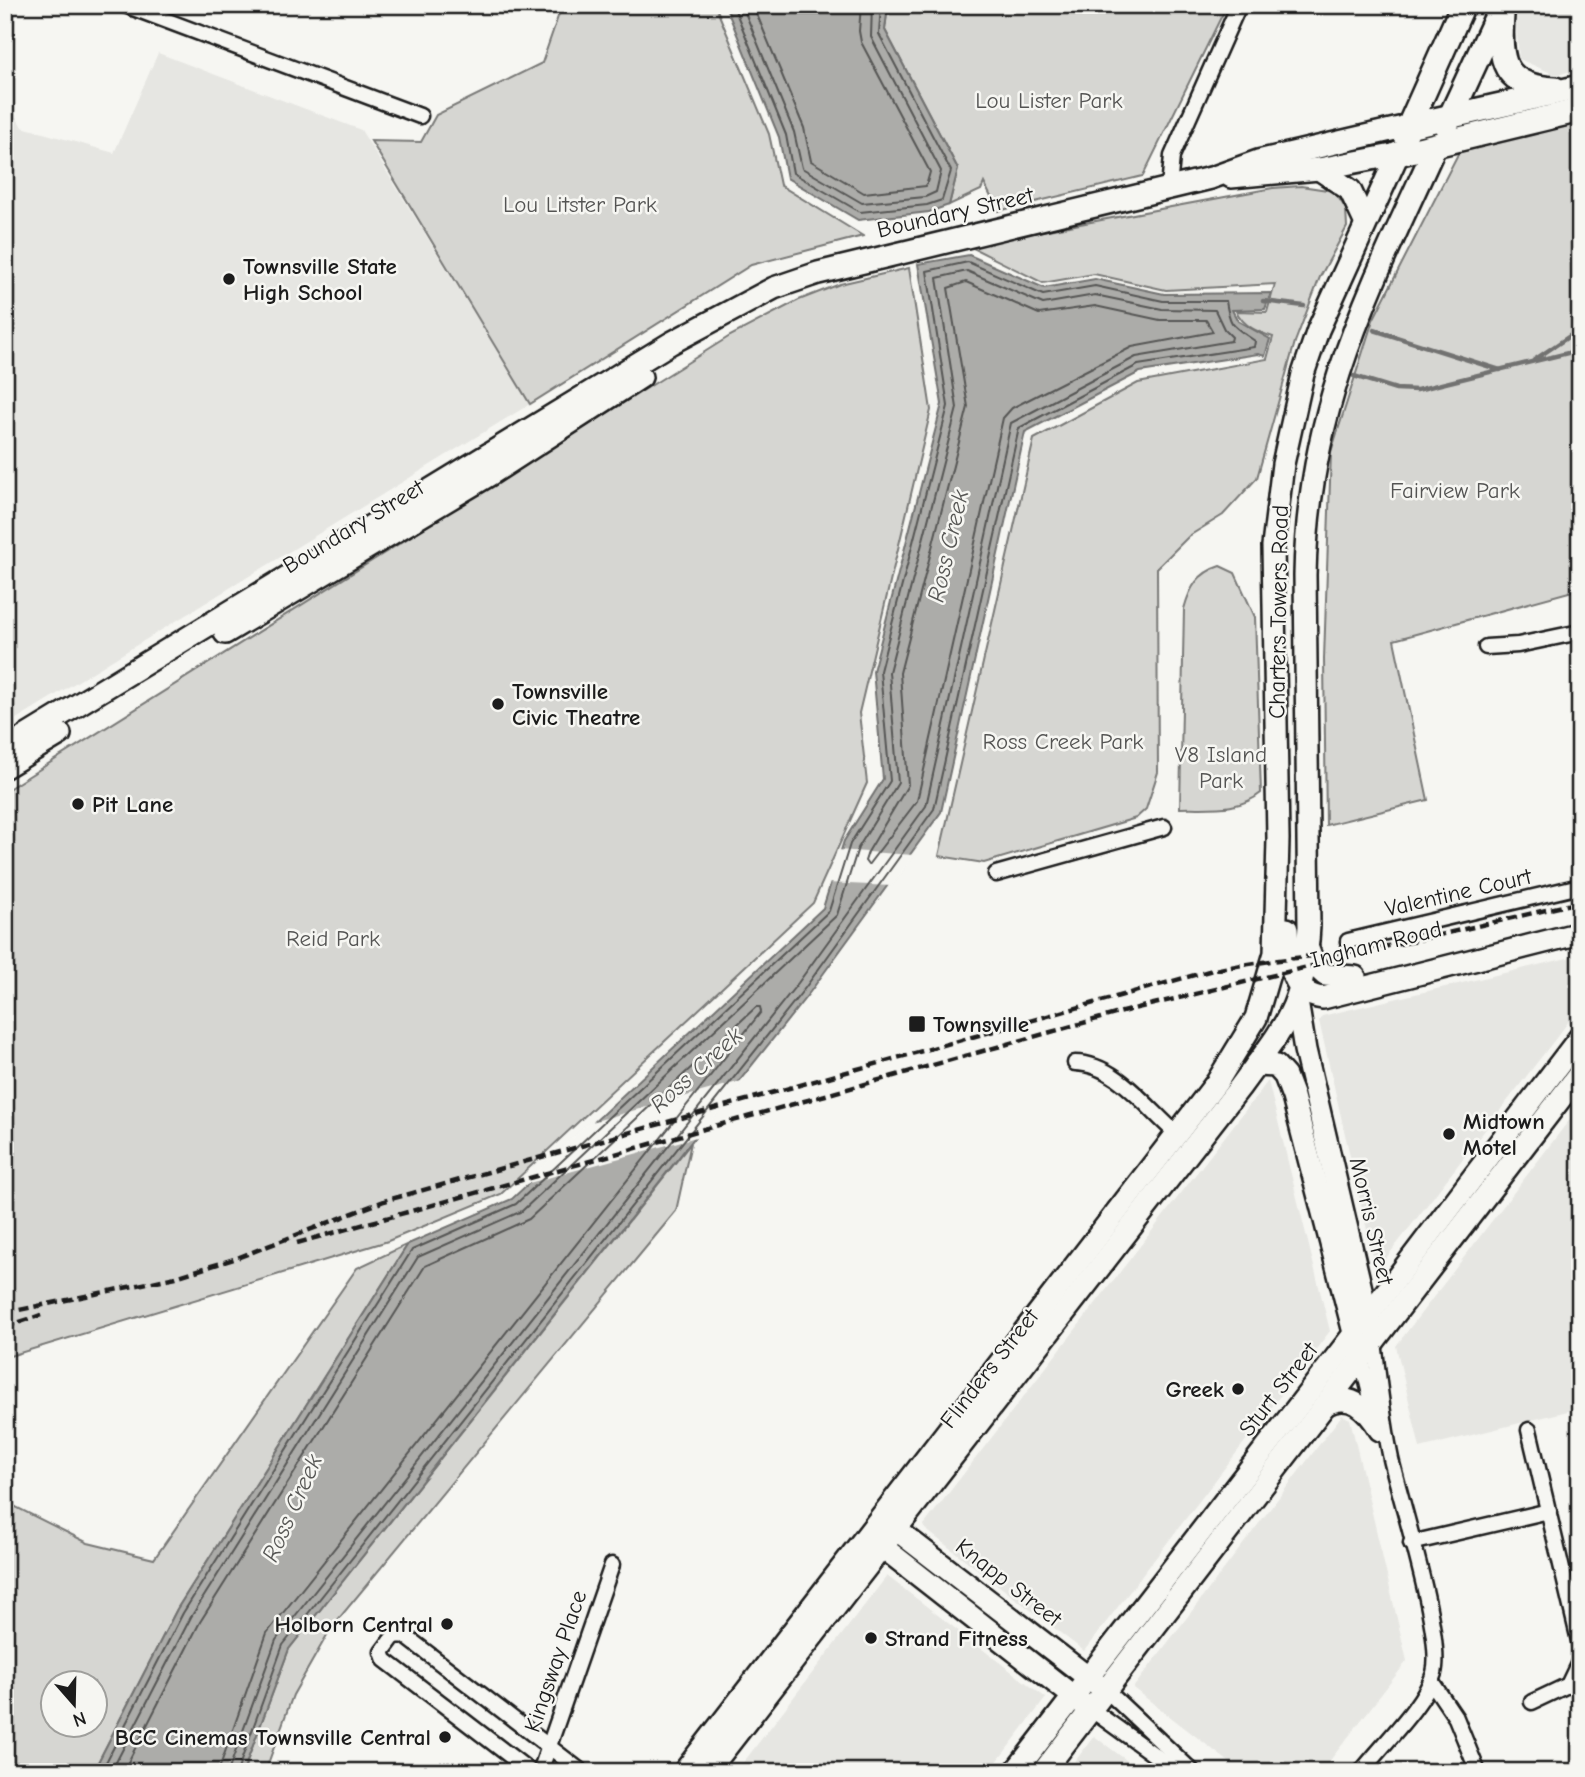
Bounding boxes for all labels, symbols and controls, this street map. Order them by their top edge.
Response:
park label: Lou Lister Park [975,87,1123,114]
street label: Boundary Street [874,181,1037,244]
park label: Lou Litster Park [503,191,657,218]
place label: Townsville State High School [243,253,397,306]
marker: Townsville State High School [221,271,237,287]
street label: Boundary Street [278,473,430,579]
park label: Fairview Park [1390,477,1520,504]
water label: Ross Creek [922,487,975,605]
street label: Charters Towers Road [1263,505,1294,719]
place label: Townsville Civic Theatre [512,678,640,731]
marker: Townsville Civic Theatre [490,696,506,712]
park label: Ross Creek Park [983,728,1143,755]
park label: V8 Island Park [1175,741,1267,794]
place label: Pit Lane [92,791,173,818]
marker: Pit Lane [70,796,86,812]
street label: Valentine Court [1382,862,1535,922]
street label: Ingham Road [1308,915,1445,974]
park label: Reid Park [286,925,380,952]
place label: Townsville [933,1011,1029,1038]
marker: Townsville [907,1014,927,1034]
water label: Ross Creek [644,1021,748,1119]
place label: Midtown Motel [1463,1108,1545,1161]
marker: Midtown Motel [1441,1126,1457,1142]
street label: Morris Street [1344,1155,1400,1289]
street label: Flinders Street [934,1302,1045,1433]
street label: Sturt Street [1233,1336,1324,1442]
place label: Greek [1165,1376,1224,1403]
marker: Greek [1230,1381,1246,1397]
water label: Ross Creek [256,1450,328,1566]
street label: Knapp Street [950,1533,1068,1633]
street label: Kingsway Place [519,1587,592,1736]
place label: Holborn Central [275,1611,433,1638]
marker: Holborn Central [439,1616,455,1632]
place label: Strand Fitness [885,1625,1028,1652]
marker: Strand Fitness [863,1630,879,1646]
north arrow [38,1668,108,1738]
text: N [70,1707,89,1731]
place label: BCC Cinemas Townsville Central [115,1724,431,1751]
marker: BCC Cinemas Townsville Central [437,1729,453,1745]

